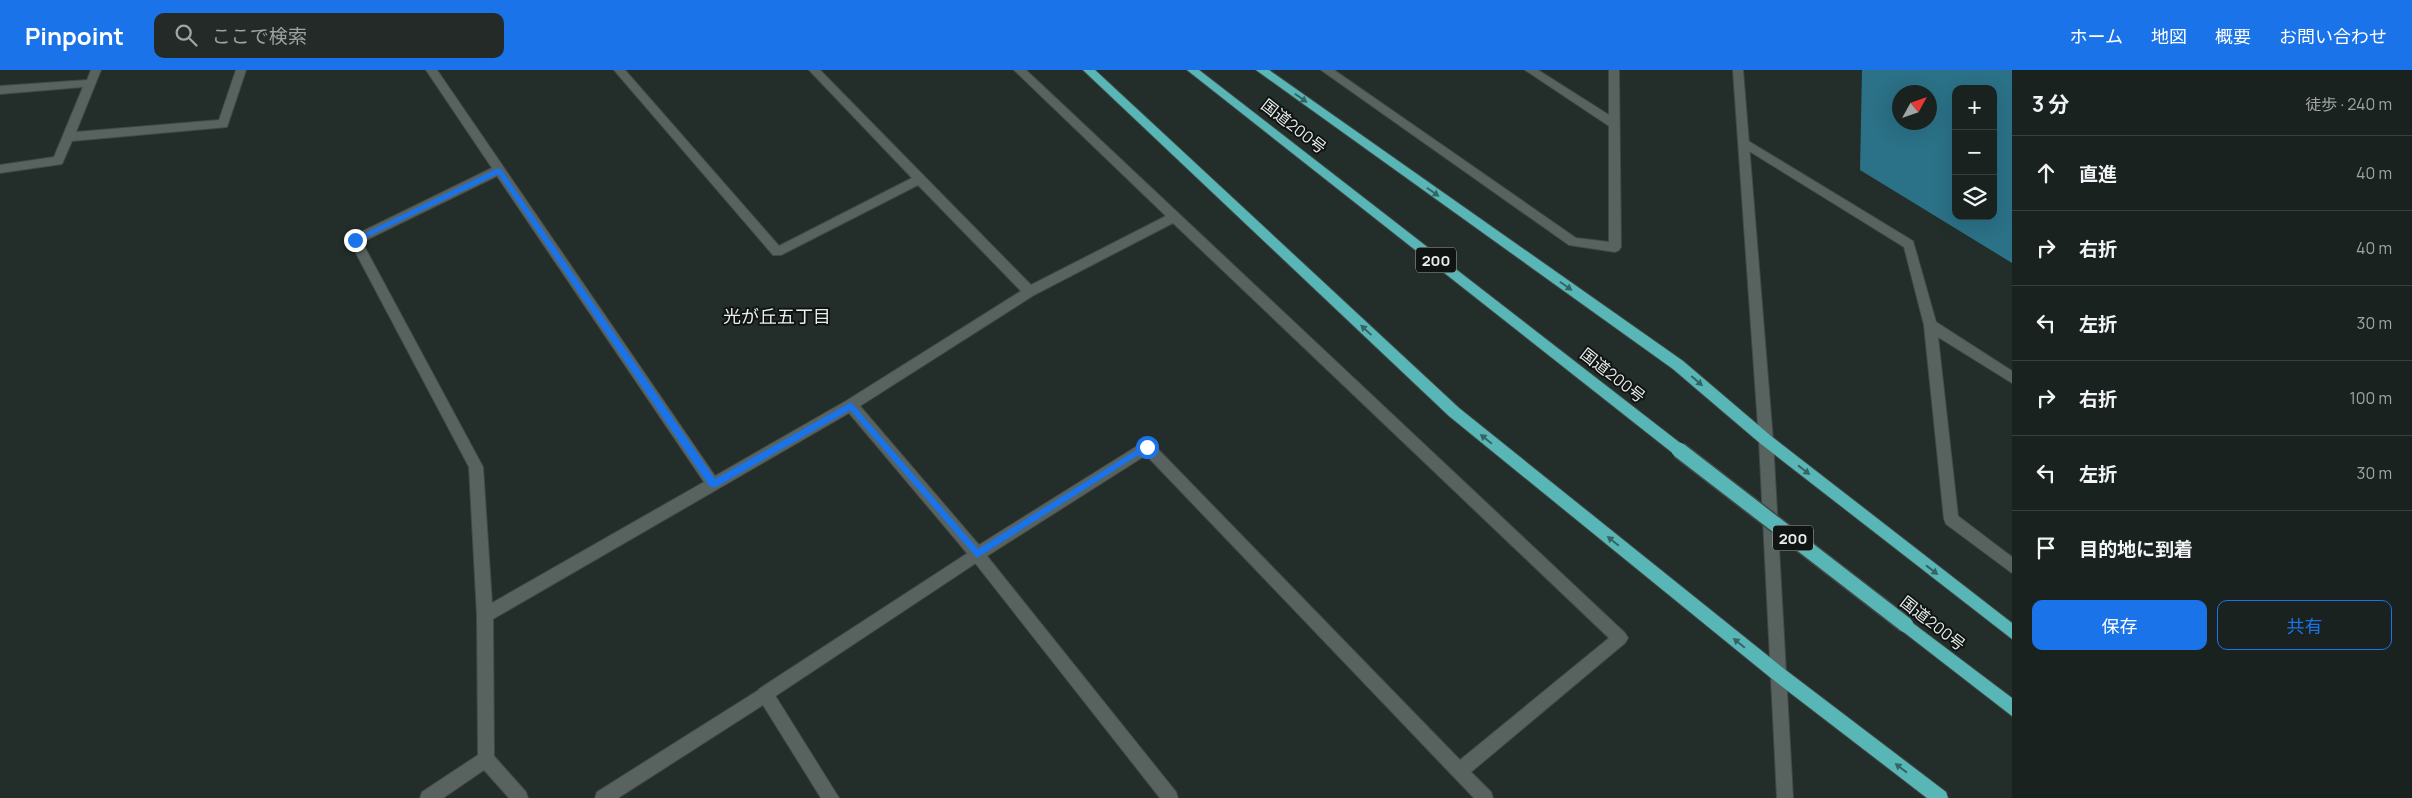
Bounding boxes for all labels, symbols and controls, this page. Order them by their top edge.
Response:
search box [154,13,504,58]
text: Pinpoint [25,19,124,52]
icon: search [172,21,200,49]
text: ここで検索 [212,23,307,49]
text: ホーム [2070,24,2123,48]
text: 地図 [2151,24,2187,48]
text: 概要 [2215,24,2251,48]
text: お問い合わせ [2279,24,2387,48]
north arrow [1892,85,1937,130]
map controls [1952,85,1997,220]
button: + [1952,85,1997,130]
text: 3 分 [2032,90,2069,118]
one-way arrow [1294,93,1308,103]
text: 徒歩 · 240 m [2305,93,2392,115]
street label: 国道200号 [1257,94,1331,158]
button: − [1952,130,1997,175]
icon: ahead [2032,159,2060,187]
text: 直進 [2079,161,2117,187]
text: 40 m [2356,162,2392,184]
button: layers [1952,175,1997,220]
one-way arrow [1427,187,1440,197]
route end [344,229,367,252]
icon: right [2032,234,2060,262]
text: 右折 [2079,236,2117,262]
text: 40 m [2356,237,2392,259]
road number: 200 [1416,248,1456,272]
one-way arrow [1559,281,1573,291]
district label: 光が丘五丁目 [723,304,831,328]
icon: left [2032,309,2060,337]
text: 左折 [2079,311,2117,337]
text: 30 m [2357,312,2392,334]
one-way arrow [1360,324,1372,336]
street label: 国道200号 [1576,343,1650,407]
one-way arrow [1691,376,1704,387]
icon: right [2032,384,2060,412]
text: 右折 [2079,386,2117,412]
text: 100 m [2349,387,2392,409]
one-way arrow [1480,433,1493,444]
route start [1136,436,1159,459]
icon: left [2032,459,2060,487]
text: 左折 [2079,461,2117,487]
text: 30 m [2357,462,2392,484]
one-way arrow [1797,465,1810,476]
road number: 200 [1773,526,1813,550]
icon: arrive [2032,534,2060,562]
one-way arrow [1607,535,1620,546]
text: 目的地に到着 [2079,536,2193,562]
one-way arrow [1926,565,1939,576]
street label: 国道200号 [1896,591,1970,655]
button: 保存 [2032,600,2207,650]
button: 共有 [2217,600,2392,650]
one-way arrow [1733,637,1746,648]
one-way arrow [1895,763,1908,774]

